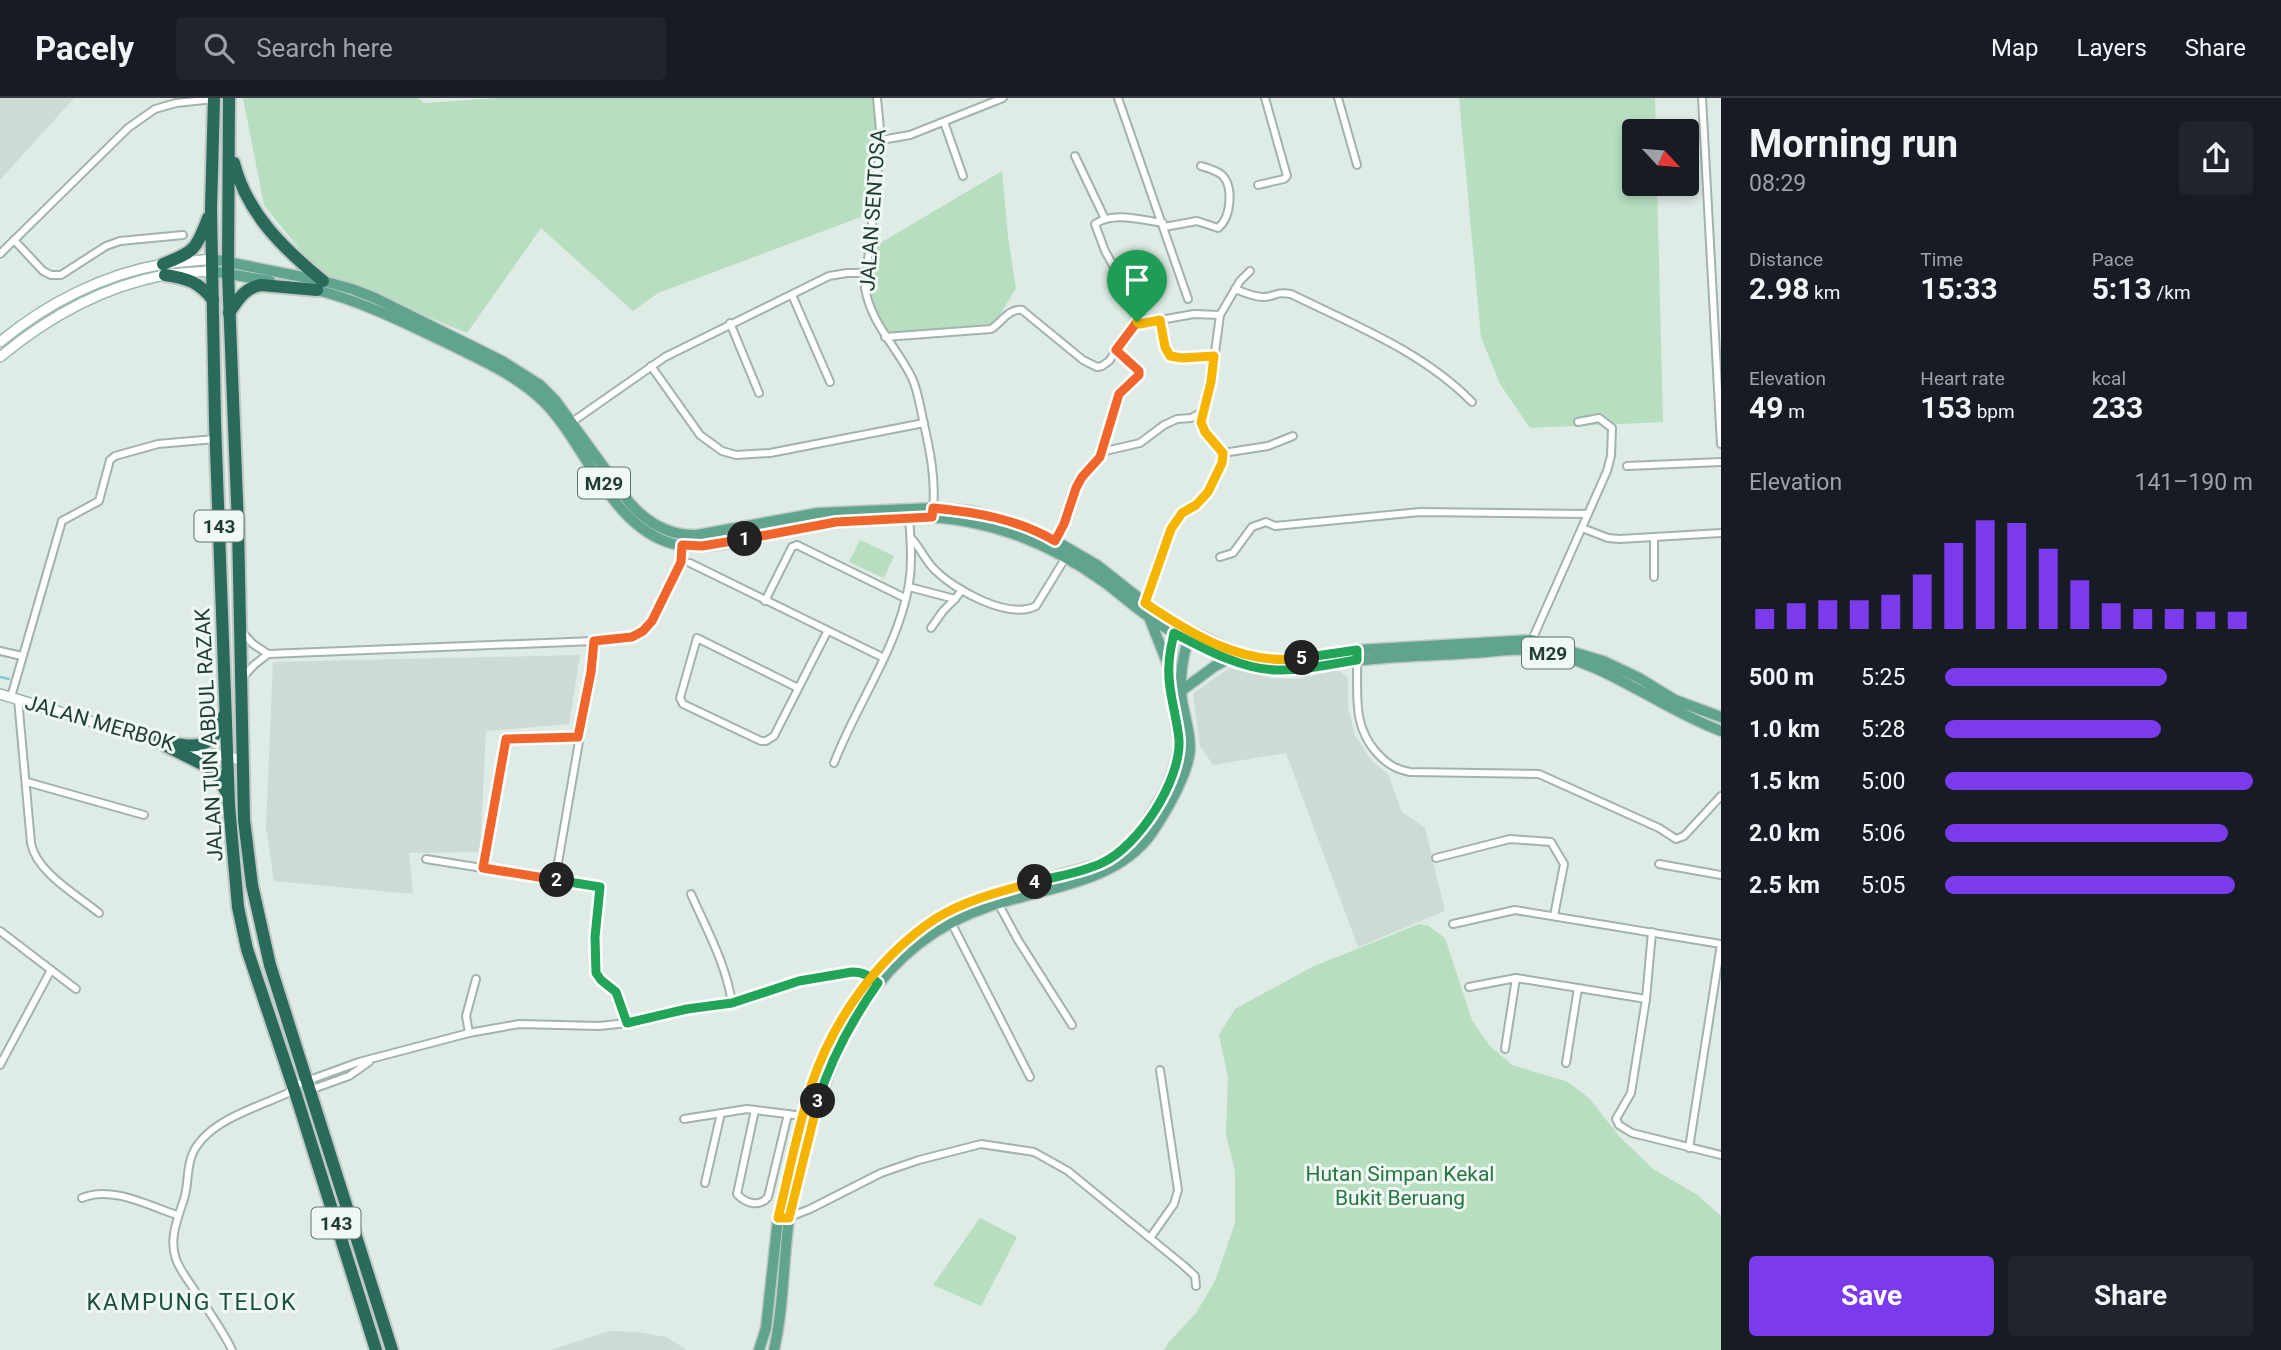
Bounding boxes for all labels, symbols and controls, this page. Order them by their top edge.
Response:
search box [176,17,666,80]
text: Pacely [35,29,134,68]
icon: search [200,29,238,67]
text: Search here [256,33,393,63]
text: Map [1991,34,2039,62]
text: Layers [2077,34,2147,62]
text: Share [2185,34,2246,62]
north arrow [1622,119,1699,196]
map controls [1622,119,1699,196]
button: share [2179,121,2253,195]
text: Morning run [1749,122,1958,166]
street label: JALAN SENTOSA [855,128,891,292]
text: 08:29 [1749,170,1806,197]
text: Distance [1749,248,1823,271]
text: Time [1920,248,1963,271]
text: Pace [2092,248,2134,271]
pin [1107,250,1167,322]
icon: arrive [1118,261,1156,299]
text: 2.98 [1749,271,1809,306]
text: 15:33 [1920,271,1998,306]
text: 5:13 [2092,271,2152,306]
text: km [1809,281,1840,304]
text: /km [2152,281,2191,304]
text: Elevation [1749,367,1826,390]
text: Heart rate [1920,367,2005,390]
text: kcal [2092,367,2126,390]
text: 49 [1749,390,1783,425]
text: 153 [1920,390,1972,425]
text: 233 [2092,390,2143,425]
text: m [1783,400,1805,423]
text: bpm [1972,400,2015,423]
road number: M29 [578,468,630,498]
text: Elevation [1749,469,1842,496]
text: 141–190 m [2134,469,2253,496]
road number: 143 [194,510,244,542]
pin: 1 [728,522,762,556]
text: 1 [739,527,750,550]
street label: JALAN TUN ABDUL RAZAK [190,607,228,862]
road number: M29 [1522,638,1574,668]
pin: 5 [1284,640,1320,676]
text: 5 [1296,646,1307,669]
text: 500 m [1749,664,1814,691]
text: 5:25 [1861,664,1905,691]
street label: JALAN MERBOK [22,690,178,756]
text: 1.0 km [1749,716,1820,743]
text: 5:28 [1861,716,1905,743]
text: 1.5 km [1749,768,1820,795]
text: 5:00 [1861,768,1905,795]
text: 2.0 km [1749,820,1820,847]
text: 5:06 [1861,820,1905,847]
pin: 2 [540,862,574,898]
pin: 4 [1018,864,1052,900]
text: 2 [551,868,562,891]
text: 4 [1029,870,1040,893]
text: 2.5 km [1749,872,1820,899]
text: 5:05 [1861,872,1905,899]
pin: 3 [800,1084,836,1118]
text: 3 [812,1089,823,1112]
park label: Hutan Simpan Kekal Bukit Beruang [1306,1162,1494,1210]
road number: 143 [312,1208,360,1238]
button: Save [1749,1256,1994,1336]
button: Share [2008,1256,2253,1336]
district label: KAMPUNG TELOK [87,1289,297,1316]

